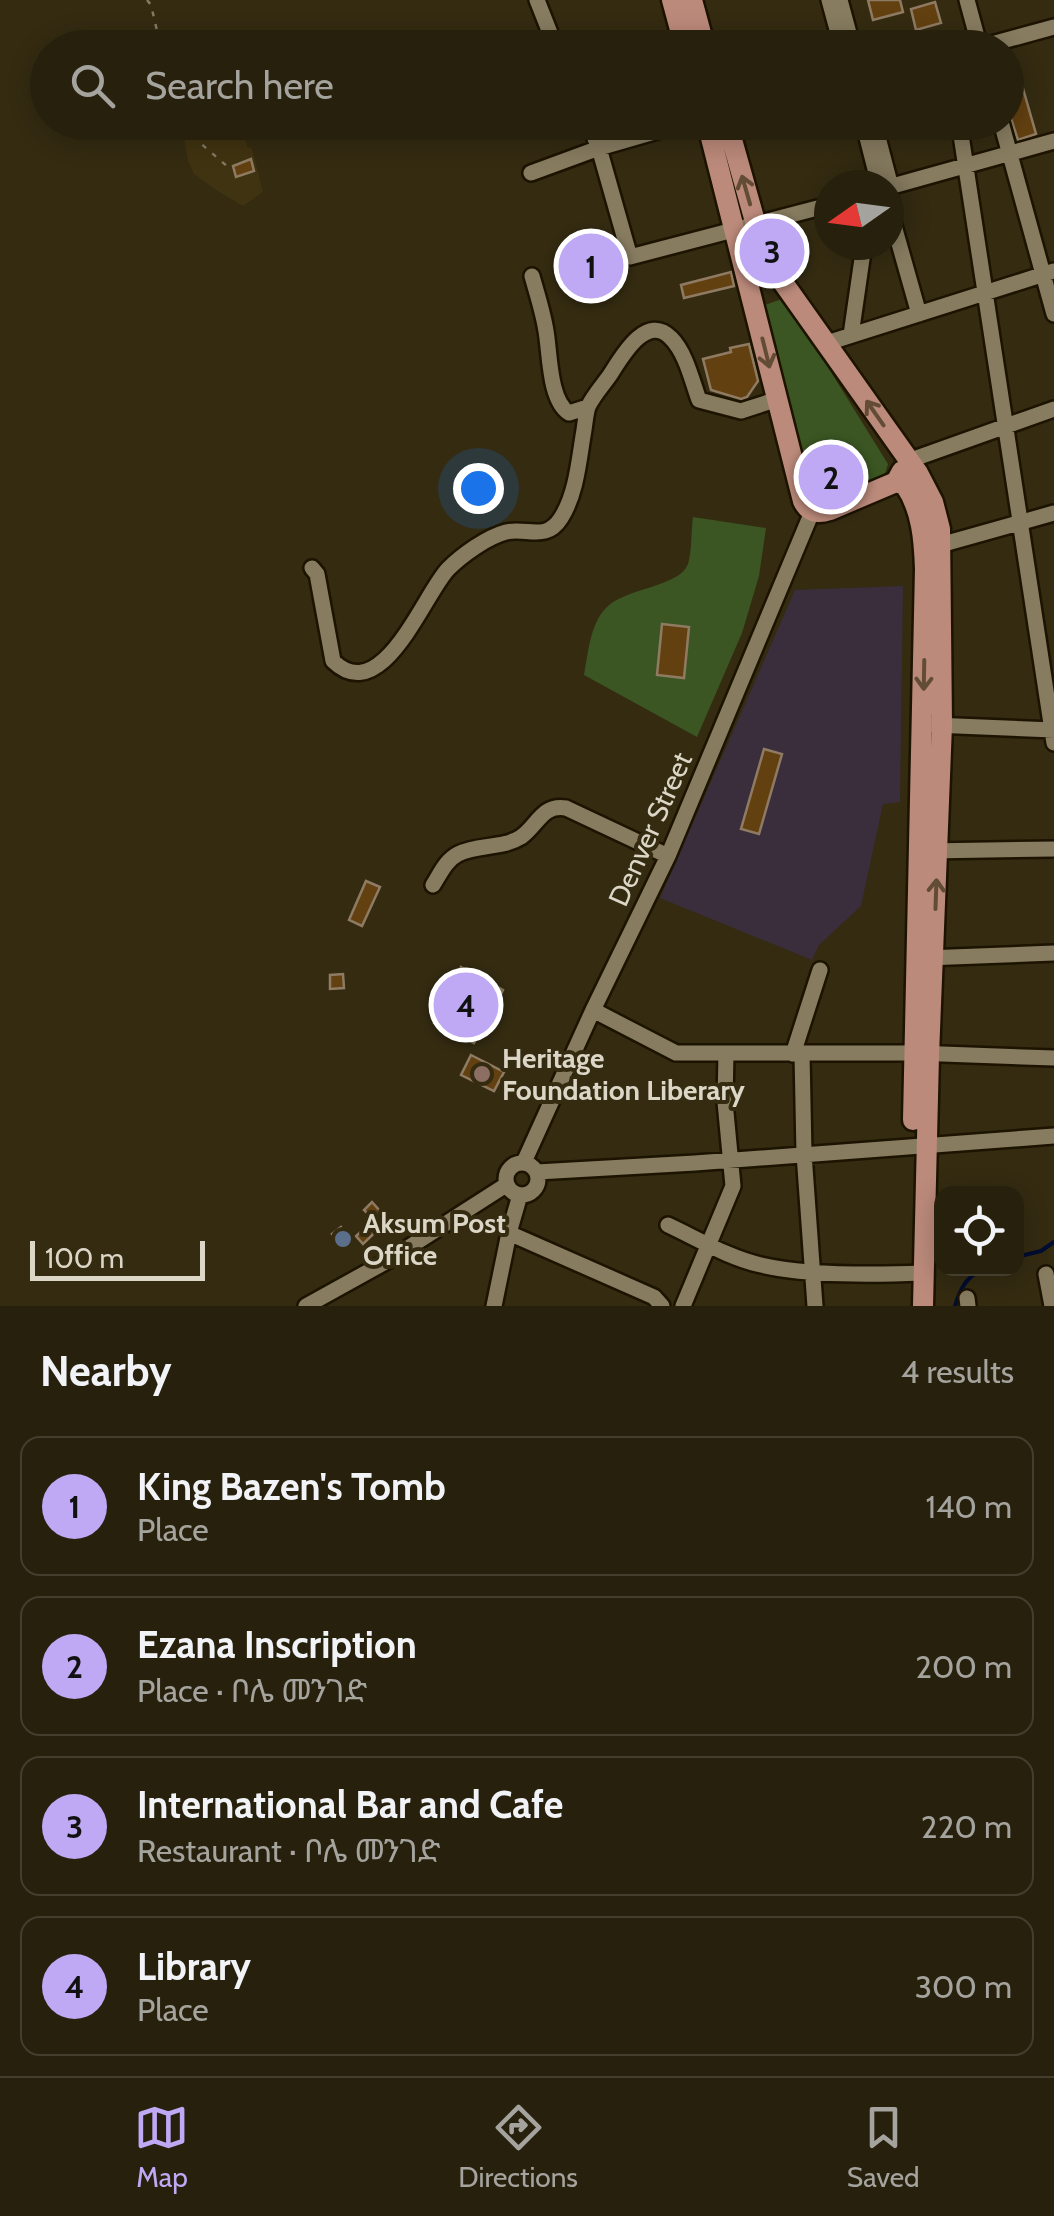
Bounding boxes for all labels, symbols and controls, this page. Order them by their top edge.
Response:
search box [30,30,1024,140]
icon: search [65,58,120,113]
text: Search here [145,62,334,109]
north arrow [814,170,904,260]
one-way arrow [736,175,754,206]
pin: 3 [740,214,804,288]
pin: 1 [558,228,624,304]
one-way arrow [757,337,776,368]
one-way arrow [865,399,886,427]
pin: 2 [798,440,864,514]
your location [453,463,504,514]
one-way arrow [914,658,934,690]
street label: Denver Street [601,747,699,911]
one-way arrow [926,878,945,910]
pin: 4 [434,968,498,1042]
place label: Heritage Foundation Liberary [502,1041,745,1107]
marker: Heritage Foundation Liberary [471,1063,493,1085]
map controls [934,1186,1024,1276]
button: locate [934,1186,1024,1276]
place label: Aksum Post Office [363,1206,506,1272]
marker: Aksum Post Office [332,1228,354,1250]
scale bar [30,1236,205,1280]
text: 100 m [45,1241,124,1275]
text: Nearby [40,1345,172,1397]
text: 4 results [901,1352,1014,1391]
text: King Bazen's Tomb [137,1463,446,1510]
text: 1 [69,1487,80,1526]
text: 140 m [925,1487,1012,1526]
text: Place [137,1510,209,1549]
text: Ezana Inscription [137,1621,417,1668]
text: 2 [66,1647,83,1686]
text: 200 m [915,1647,1012,1686]
text: Place · ቦሌ መንገድ [137,1671,367,1710]
text: International Bar and Cafe [137,1781,563,1828]
text: 3 [66,1807,83,1846]
text: 220 m [921,1807,1012,1846]
text: Restaurant · ቦሌ መንገድ [137,1831,440,1870]
text: Library [137,1943,251,1990]
text: 4 [65,1967,84,2006]
text: 300 m [915,1967,1012,2006]
text: Place [137,1990,209,2029]
tab: Map [134,2100,189,2194]
tab: Directions [458,2100,578,2194]
tab: Saved [847,2100,920,2194]

